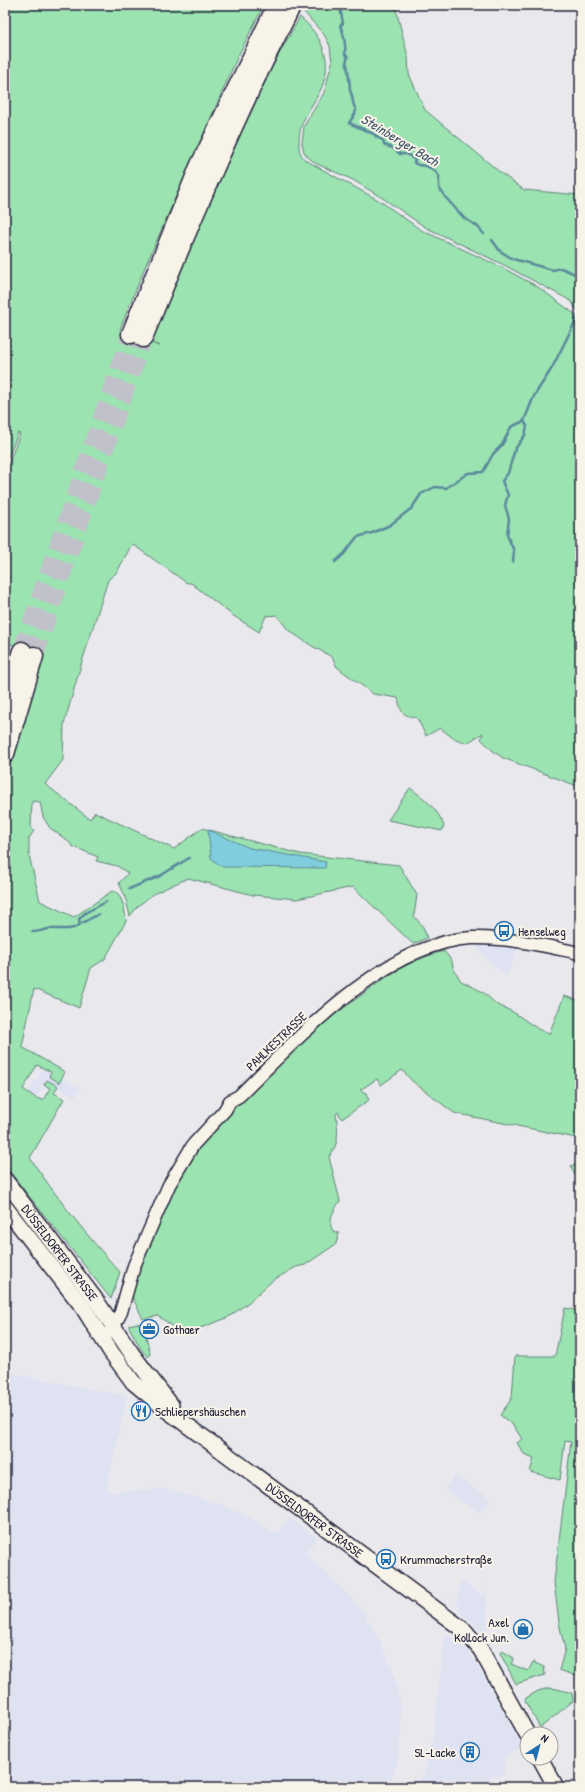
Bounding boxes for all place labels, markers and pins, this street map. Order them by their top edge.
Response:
bus stop icon: Henselweg [493,920,515,942]
place label: Henselweg [518,922,566,940]
office icon: Gothaer [138,1318,160,1340]
place label: Gothaer [163,1320,200,1338]
restaurant icon: Schliepershäuschen [130,1400,152,1422]
place label: Schliepershäuschen [155,1402,246,1420]
bus stop icon: Krummacherstraße [375,1548,397,1570]
place label: Krummacherstraße [400,1550,492,1568]
place label: Axel Kollock Jun. [454,1613,510,1646]
shop icon: Axel Kollock Jun. [512,1618,534,1640]
building icon: SL-Lacke [459,1741,481,1763]
place label: SL-Lacke [414,1743,456,1761]

